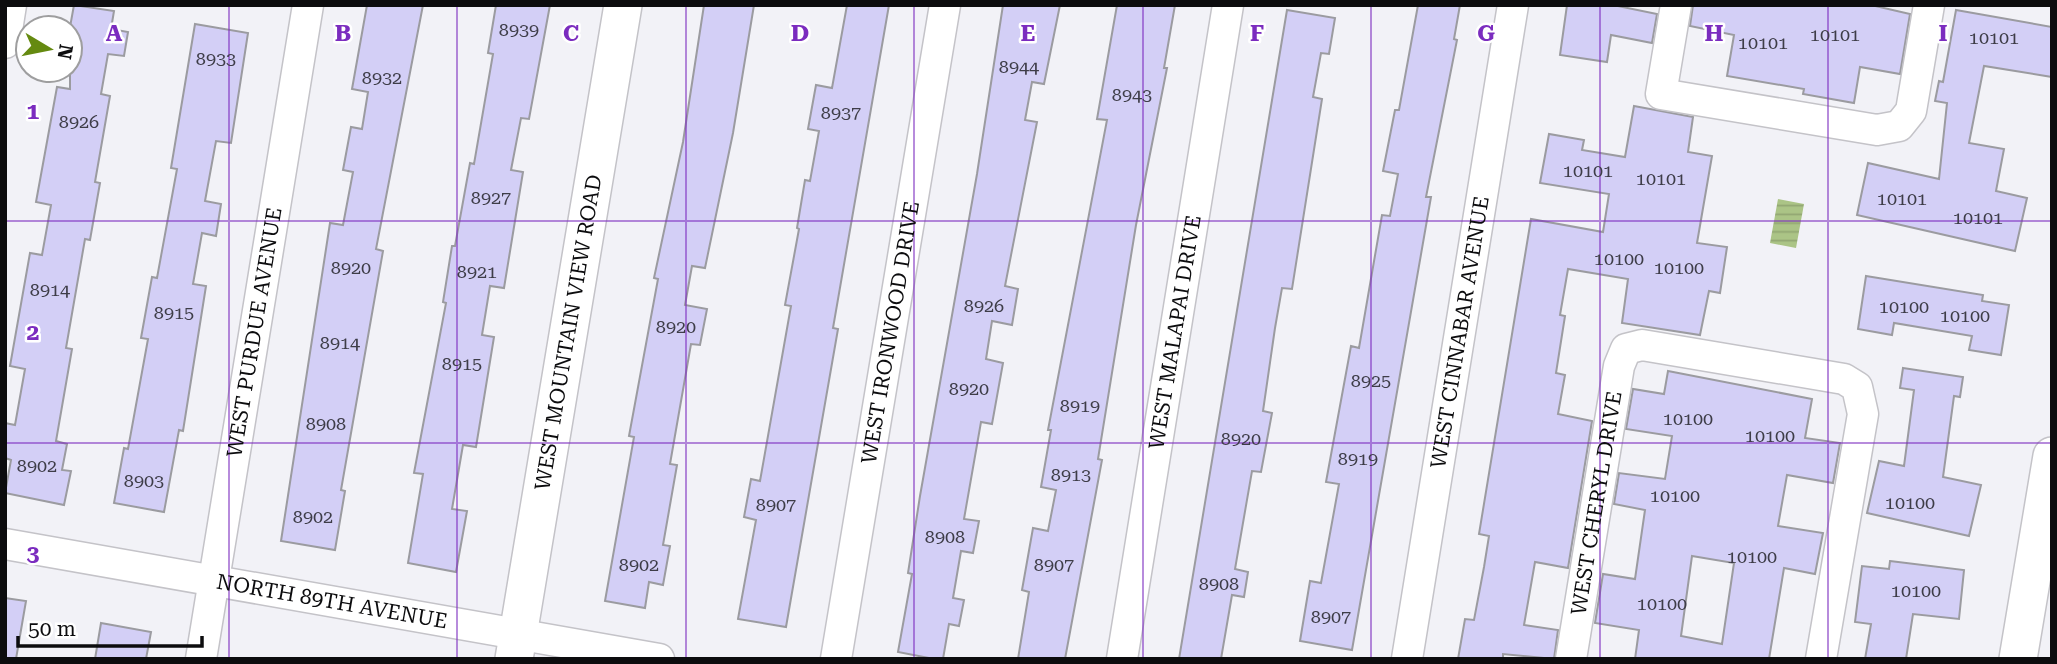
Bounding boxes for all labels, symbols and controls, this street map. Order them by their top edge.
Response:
north arrow [14,14,84,84]
house number: 8939 [499,19,539,40]
text: A [106,20,123,47]
text: B [335,20,351,47]
text: C [563,20,579,47]
text: D [791,20,809,47]
text: E [1021,20,1035,47]
text: F [1250,20,1264,47]
text: G [1477,20,1495,47]
text: H [1705,20,1724,47]
text: I [1938,20,1948,47]
house number: 10101 [1810,24,1860,45]
house number: 10101 [1969,27,2019,48]
house number: 10101 [1738,32,1788,53]
text: N [53,43,78,61]
house number: 8933 [196,48,236,69]
house number: 8944 [999,56,1039,77]
house number: 8932 [362,67,402,88]
house number: 8943 [1112,84,1152,105]
text: 1 [27,98,40,125]
house number: 8937 [821,102,861,123]
house number: 8926 [59,111,99,132]
house number: 10101 [1563,160,1613,181]
house number: 10101 [1636,168,1686,189]
street label: WEST MOUNTAIN VIEW ROAD [530,173,607,492]
house number: 8927 [471,187,511,208]
house number: 10101 [1877,188,1927,209]
street label: WEST CINNABAR AVENUE [1426,194,1494,470]
street label: WEST IRONWOOD DRIVE [857,199,924,466]
street label: WEST PURDUE AVENUE [222,206,287,459]
house number: 10101 [1953,207,2003,228]
street label: WEST MALAPAI DRIVE [1144,213,1206,451]
house number: 10100 [1594,248,1644,269]
house number: 8920 [331,257,371,278]
house number: 10100 [1654,257,1704,278]
house number: 8921 [457,261,497,282]
house number: 8914 [30,279,70,300]
house number: 8926 [964,295,1004,316]
house number: 10100 [1879,296,1929,317]
house number: 8915 [154,302,194,323]
house number: 10100 [1940,305,1990,326]
house number: 8920 [656,316,696,337]
text: 2 [27,319,39,346]
house number: 8914 [320,332,360,353]
house number: 8915 [442,353,482,374]
house number: 8925 [1351,370,1391,391]
house number: 8920 [949,378,989,399]
street label: WEST CHERYL DRIVE [1566,389,1627,617]
house number: 8919 [1060,395,1100,416]
house number: 10100 [1663,408,1713,429]
house number: 8908 [306,413,346,434]
house number: 10100 [1745,425,1795,446]
house number: 8920 [1221,428,1261,449]
house number: 8919 [1338,448,1378,469]
house number: 8902 [17,455,57,476]
house number: 8913 [1051,464,1091,485]
house number: 8903 [124,470,164,491]
house number: 10100 [1650,485,1700,506]
house number: 10100 [1885,492,1935,513]
house number: 8907 [756,494,796,515]
house number: 8902 [293,506,333,527]
house number: 8908 [925,526,965,547]
text: 3 [27,540,40,567]
house number: 10100 [1727,546,1777,567]
house number: 8902 [619,554,659,575]
house number: 8907 [1034,554,1074,575]
street label: NORTH 89TH AVENUE [215,569,449,634]
house number: 8908 [1199,573,1239,594]
house number: 10100 [1891,580,1941,601]
house number: 10100 [1637,593,1687,614]
scale bar [18,604,201,648]
house number: 8907 [1311,606,1351,627]
text: 50 m [28,617,76,641]

